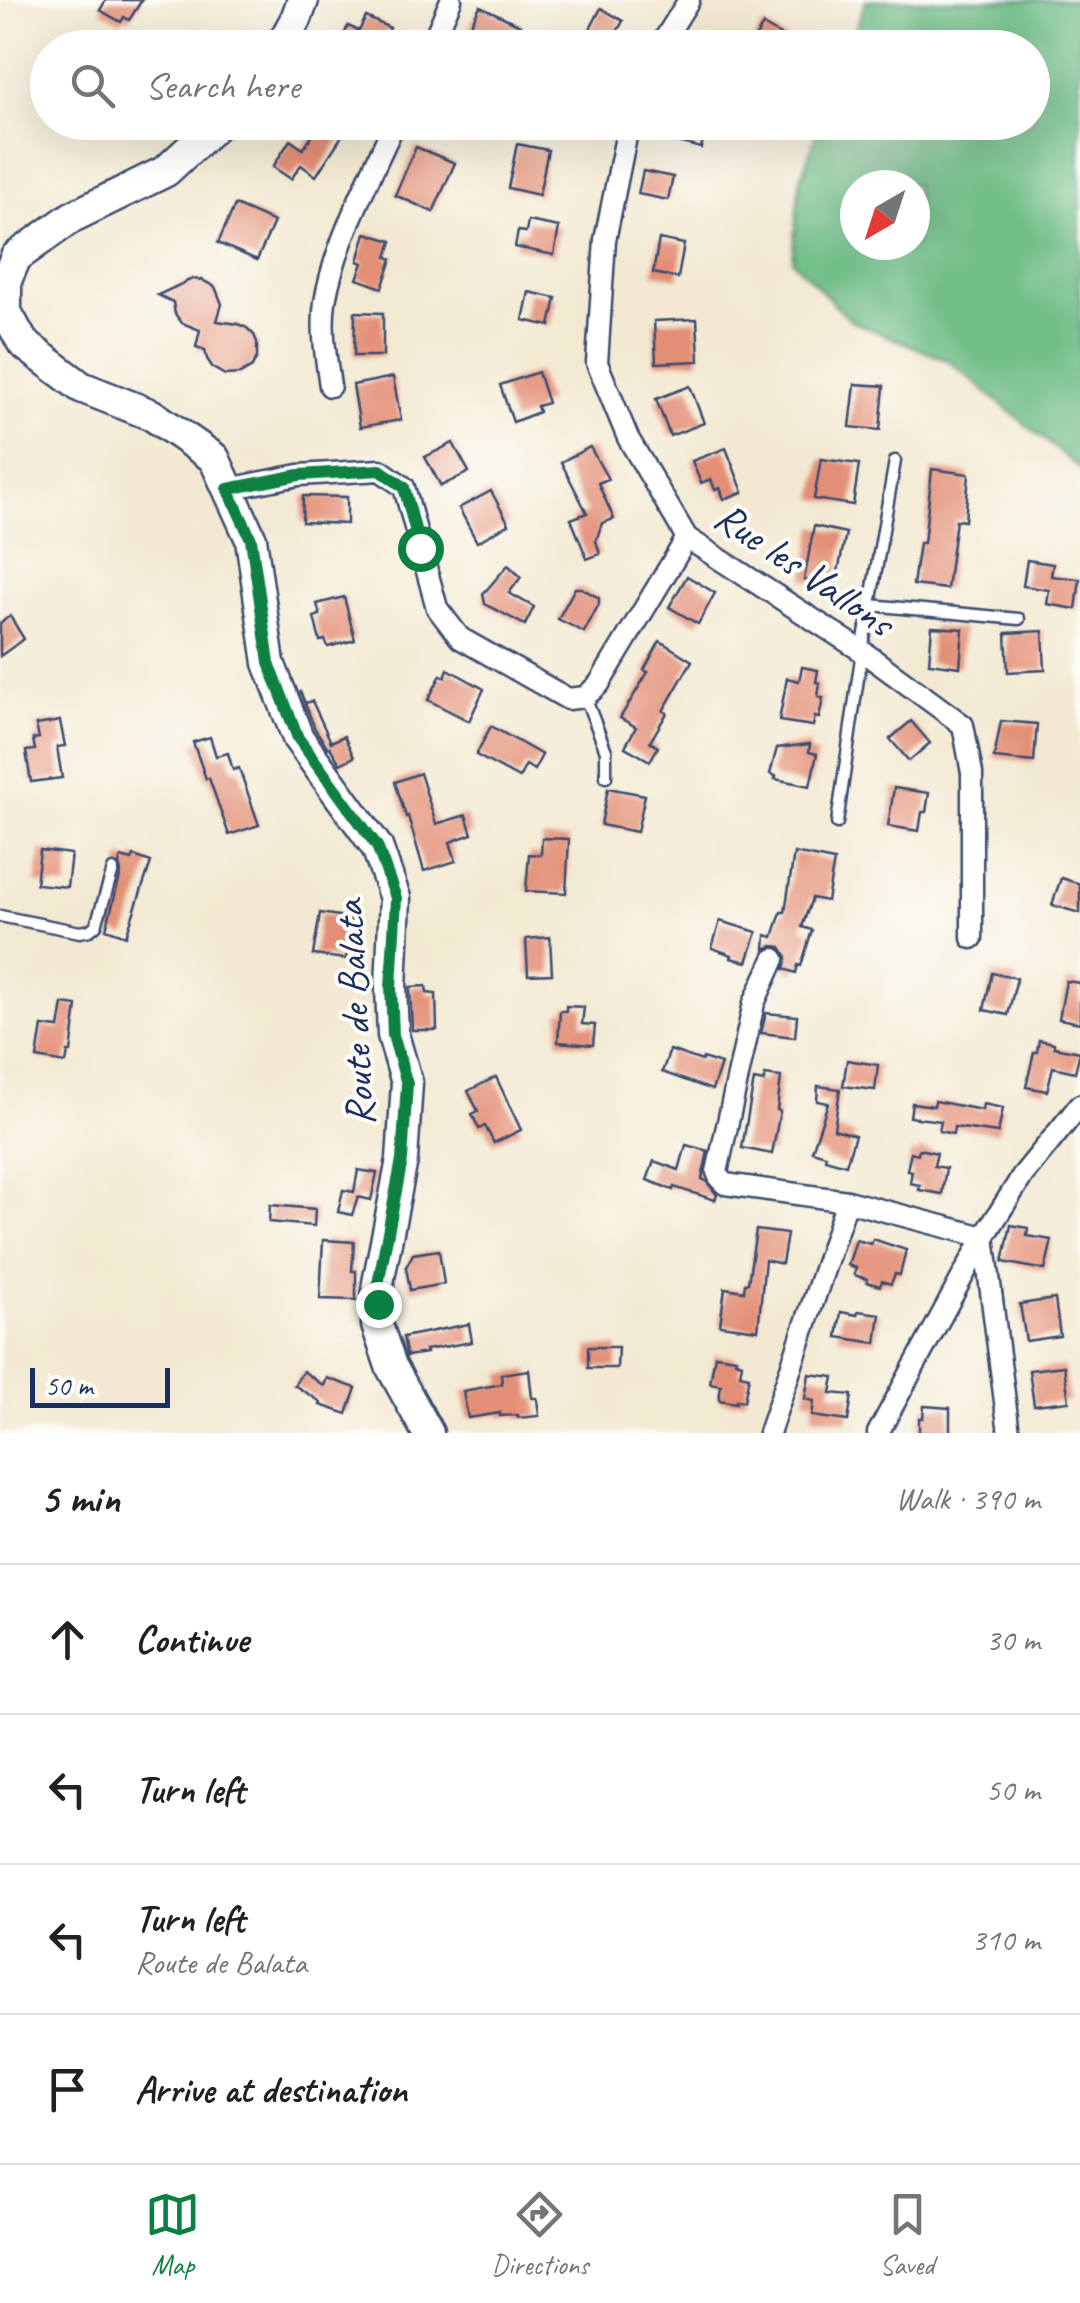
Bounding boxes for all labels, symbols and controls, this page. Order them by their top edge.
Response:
search box [30,30,1050,140]
icon: search [65,58,120,113]
text: Search here [145,62,300,109]
north arrow [840,170,930,260]
street label: Rue les Vallons [704,490,907,651]
route start [398,526,444,572]
street label: Route de Balata [322,896,387,1127]
route end [356,1282,402,1328]
scale bar [30,1363,170,1408]
text: 50 m [45,1368,93,1403]
text: 5 min [40,1472,120,1525]
text: Walk · 390 m [896,1478,1040,1519]
icon: ahead [40,1612,95,1667]
text: Continue [135,1616,249,1663]
text: 30 m [986,1619,1040,1660]
icon: left [40,1762,95,1817]
text: Turn left [135,1766,245,1813]
text: 50 m [986,1769,1040,1810]
text: Turn left [135,1895,245,1942]
icon: left [40,1912,95,1967]
text: 310 m [971,1919,1040,1960]
text: Route de Balata [135,1942,307,1983]
icon: arrive [40,2062,95,2117]
text: Arrive at destination [135,2066,407,2113]
tab: Map [145,2187,200,2282]
tab: Directions [491,2187,589,2282]
tab: Saved [880,2187,935,2282]

